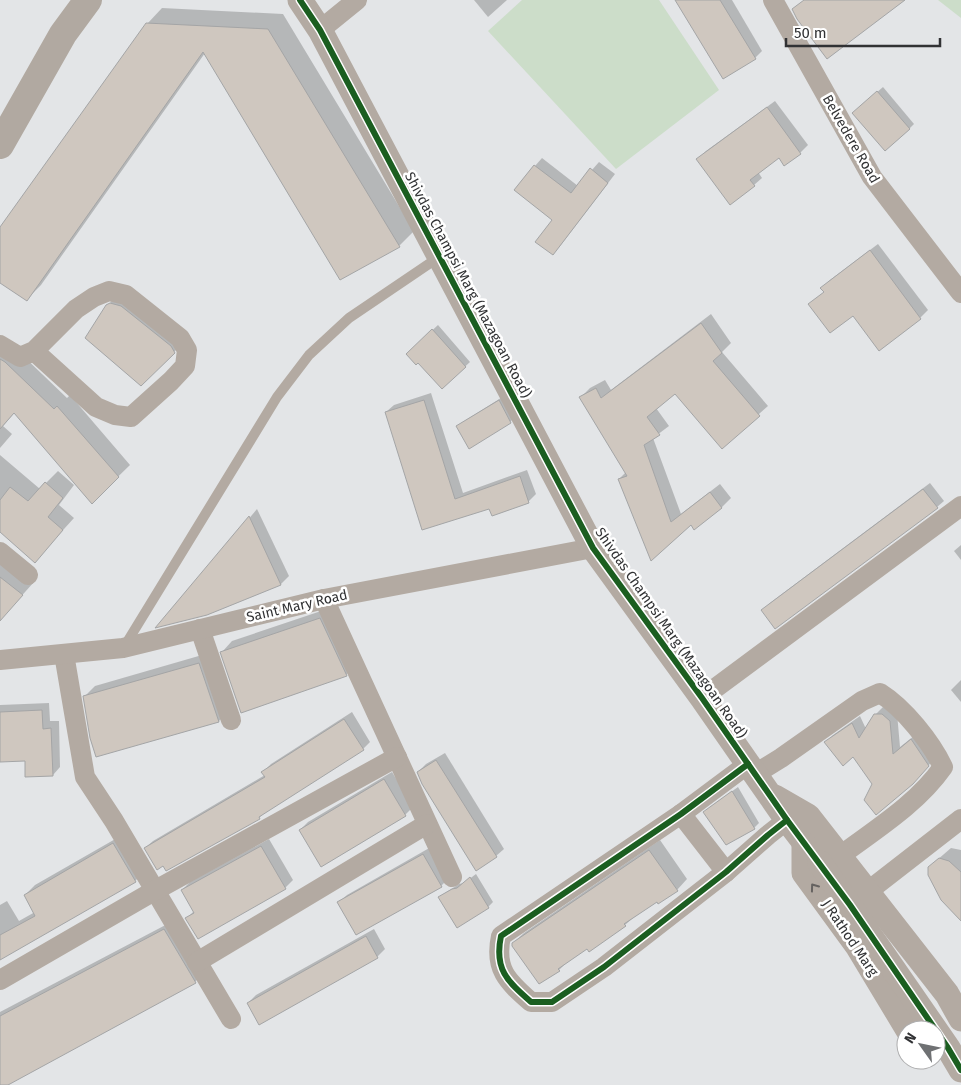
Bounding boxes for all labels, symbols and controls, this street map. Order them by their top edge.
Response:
scale bar [786,15,940,47]
text: 50 m [794,24,827,42]
street label: Belvedere Road [819,92,883,186]
street label: Shivdas Champsi Marg (Mazagoan Road) [401,169,535,401]
street label: Shivdas Champsi Marg (Mazagoan Road) [591,524,751,742]
street label: Saint Mary Road [245,586,349,626]
one-way arrow [811,883,820,893]
street label: J Rathod Marg [818,897,882,980]
north arrow [896,1020,946,1070]
text: N [901,1030,920,1047]

